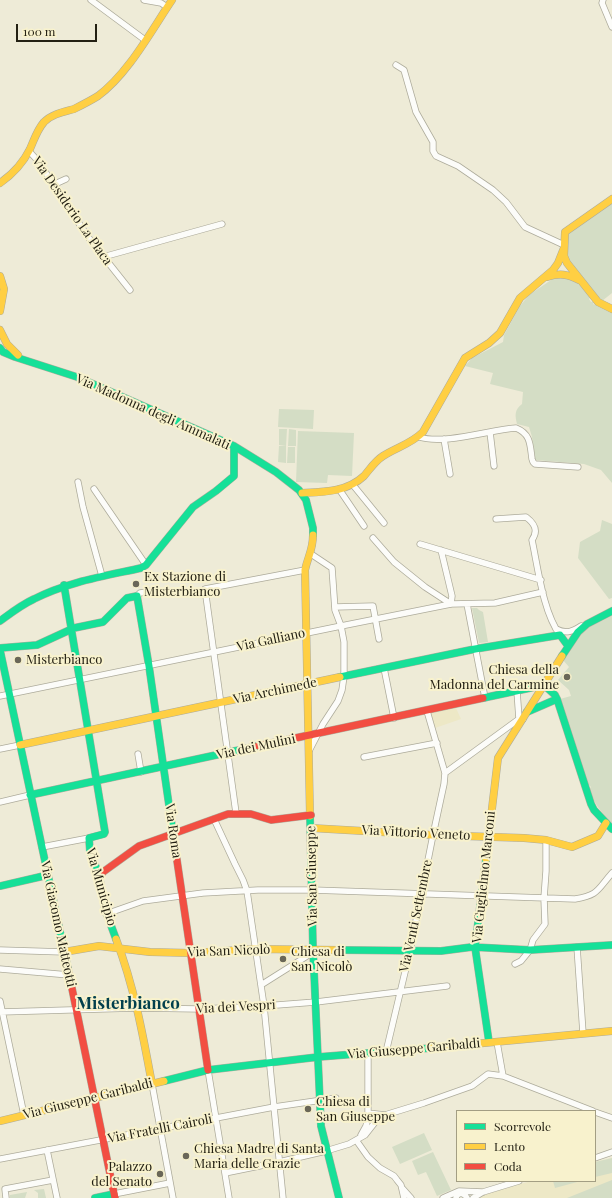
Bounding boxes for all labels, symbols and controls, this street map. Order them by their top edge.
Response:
scale bar [18,16,99,42]
text: 100 m [23,23,55,39]
street label: Via Desiderio La Placa [29,154,115,268]
street label: Via Madonna degli Ammalati [73,371,233,453]
place label: Ex Stazione di Misterbianco [144,569,226,600]
marker: Ex Stazione di Misterbianco [131,579,141,589]
street label: Via Galliano [235,625,307,655]
place label: Misterbianco [26,652,102,668]
marker: Misterbianco [13,655,23,665]
place label: Chiesa della Madonna del Carmine [429,662,559,693]
marker: Chiesa della Madonna del Carmine [562,672,572,682]
street label: Via Archimede [232,675,318,707]
street label: Via dei Mulini [215,731,297,763]
street label: Via Roma [161,803,185,859]
street label: Via Guglielmo Marconi [469,810,499,944]
street label: Via Vittorio Veneto [361,822,471,844]
street label: Via San Giuseppe [303,826,321,926]
street label: Via Municipio [82,846,120,928]
street label: Via Venti Settembre [396,858,436,974]
street label: Via Giacomo Matteotti [37,859,79,989]
street label: Via San Nicolò [187,942,271,960]
place label: Chiesa di San Nicolò [291,944,352,975]
marker: Chiesa di San Nicolò [278,954,288,964]
district label: Misterbianco [76,994,180,1014]
street label: Via dei Vespri [196,997,276,1017]
street label: Via Giuseppe Garibaldi [347,1035,481,1063]
street label: Via Giuseppe Garibaldi [22,1075,154,1123]
place label: Chiesa di San Giuseppe [316,1094,395,1125]
marker: Chiesa di San Giuseppe [303,1104,313,1114]
legend [456,1110,596,1182]
street label: Via Fratelli Cairoli [107,1111,213,1147]
text: Scorrevole [494,1118,551,1134]
text: Lento [494,1138,525,1154]
place label: Chiesa Madre di Santa Maria delle Grazie [194,1141,324,1172]
marker: Chiesa Madre di Santa Maria delle Grazie [181,1151,191,1161]
text: Coda [494,1158,522,1174]
place label: Palazzo del Senato [91,1159,152,1190]
marker: Palazzo del Senato [155,1169,165,1179]

